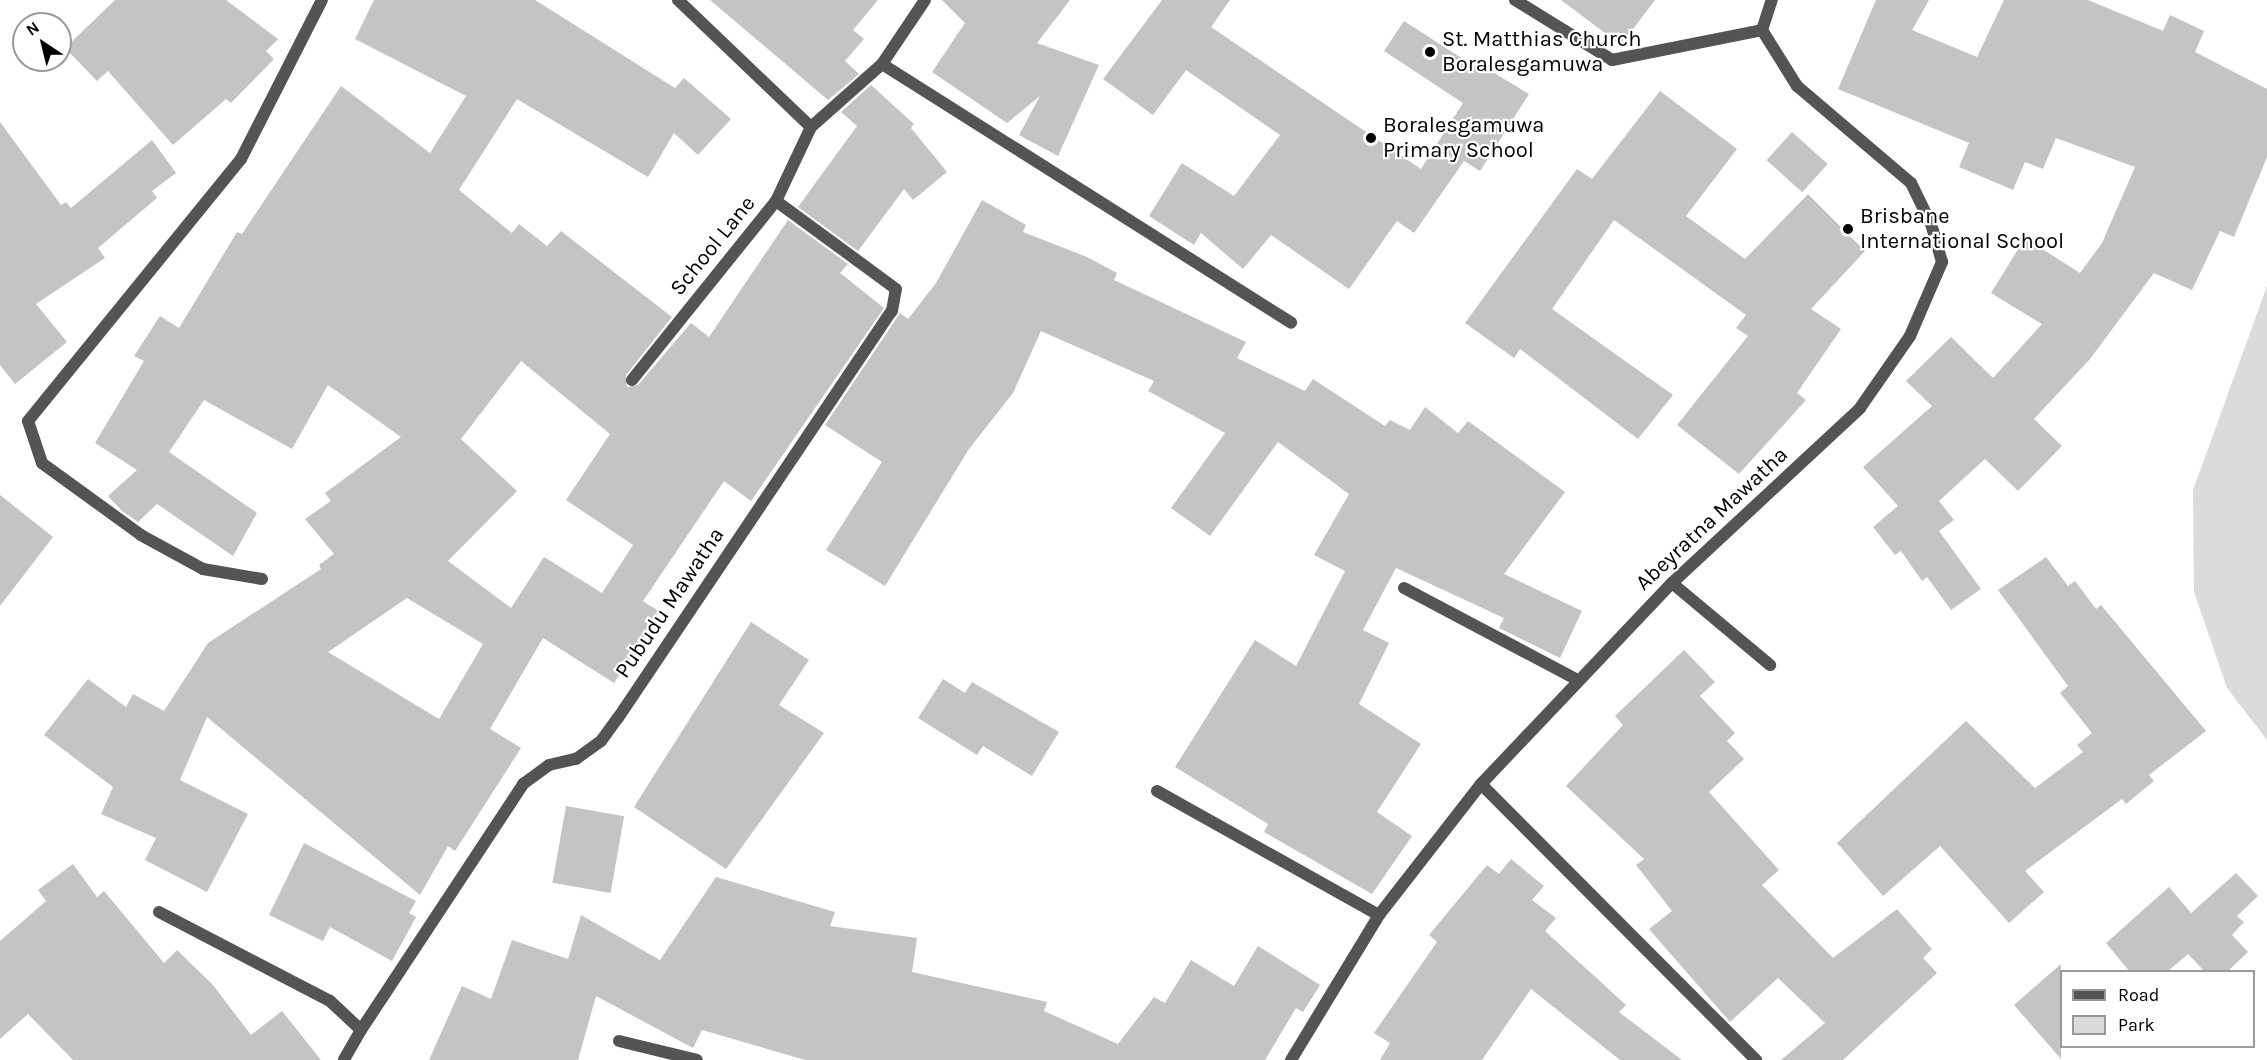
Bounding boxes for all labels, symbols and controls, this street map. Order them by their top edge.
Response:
north arrow [12,12,72,72]
text: N [22,17,43,40]
place label: St. Matthias Church Boralesgamuwa [1442,26,1641,78]
marker: St. Matthias Church Boralesgamuwa [1423,45,1437,59]
place label: Boralesgamuwa Primary School [1383,112,1544,164]
marker: Boralesgamuwa Primary School [1364,131,1378,145]
street label: School Lane [665,191,761,301]
place label: Brisbane International School [1860,203,2064,254]
marker: Brisbane International School [1841,222,1855,236]
street label: Abeyratna Mawatha [1630,442,1794,596]
street label: Pubudu Mawatha [610,523,730,683]
legend [2060,970,2255,1048]
text: Road [2118,984,2159,1006]
text: Park [2118,1014,2155,1036]

